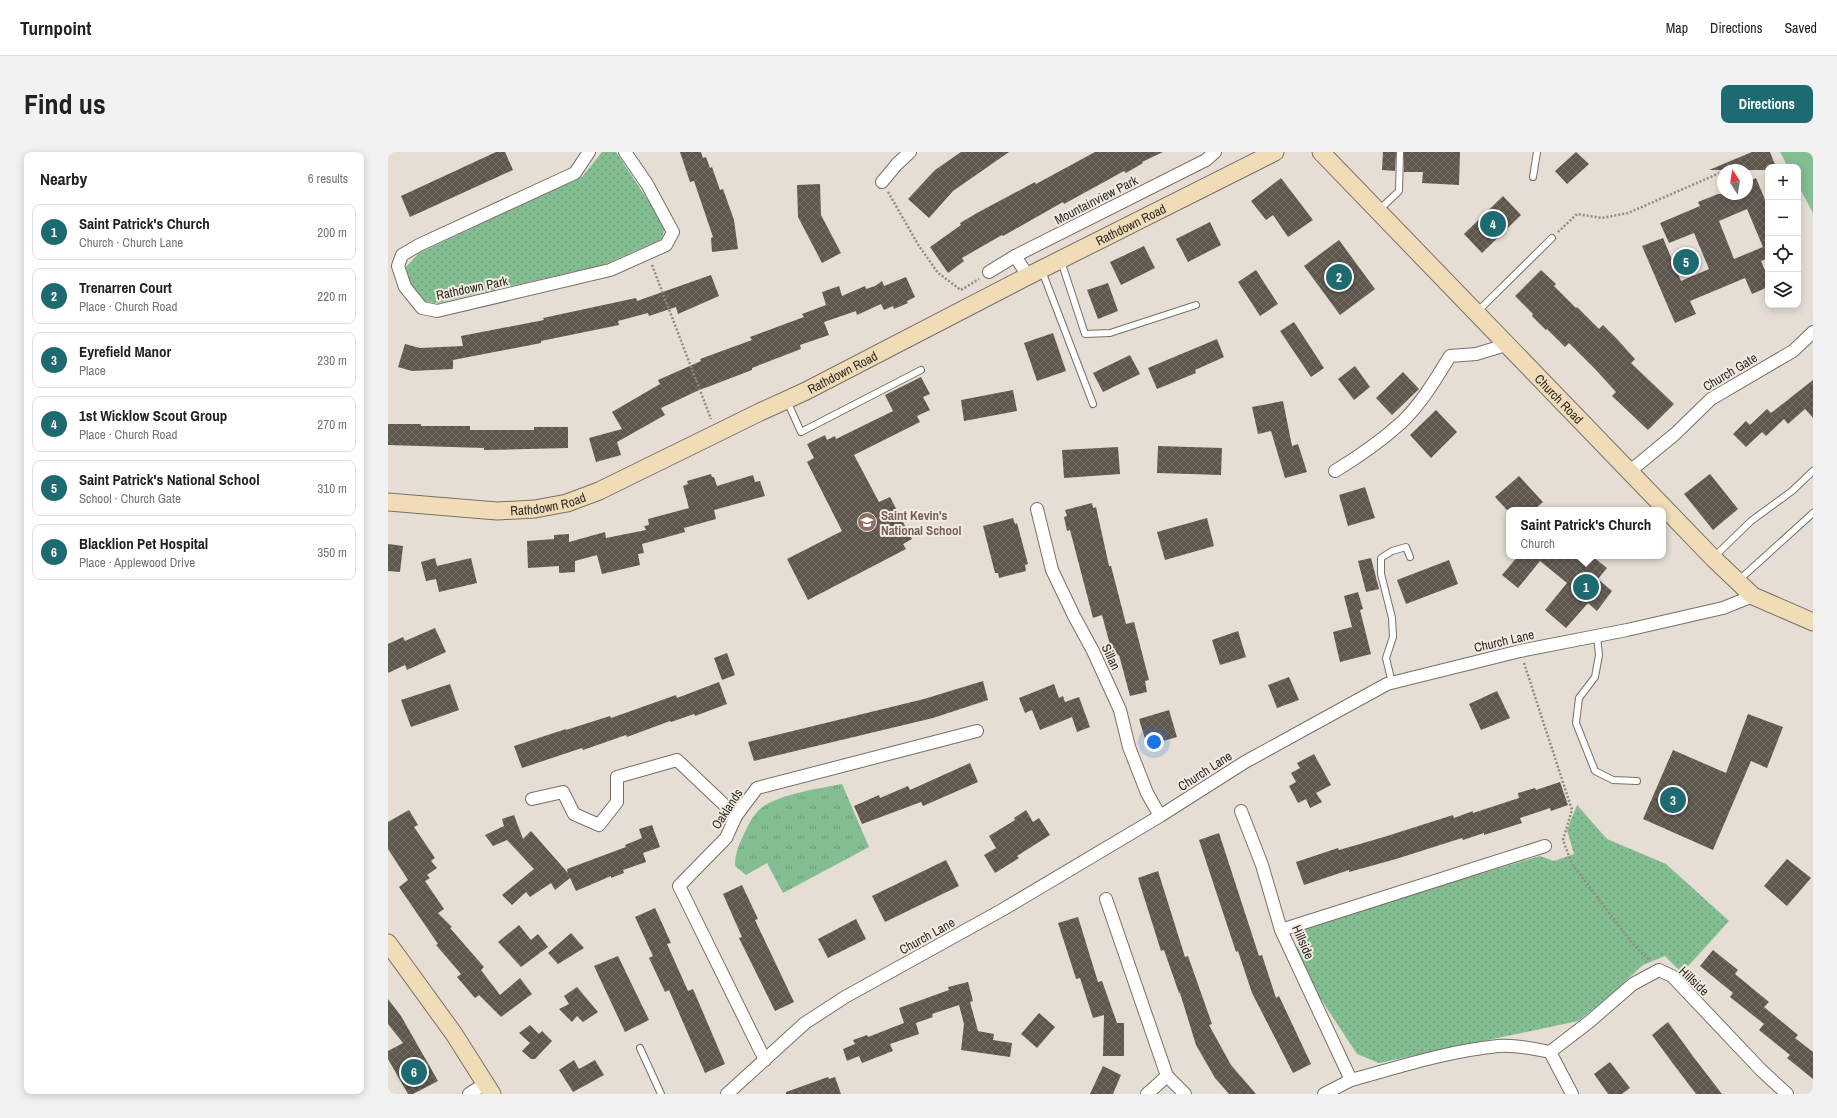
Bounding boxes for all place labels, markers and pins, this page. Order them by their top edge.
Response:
pin: 4 [1480,209,1506,239]
pin: 5 [1673,247,1699,277]
pin: 2 [1326,262,1352,292]
place label: Saint Kevin's National School [881,507,962,539]
school or university icon: Saint Kevin's National School [856,511,878,533]
pin: 1 [1573,572,1599,602]
pin: 3 [1660,785,1686,815]
pin: 6 [401,1057,427,1087]

